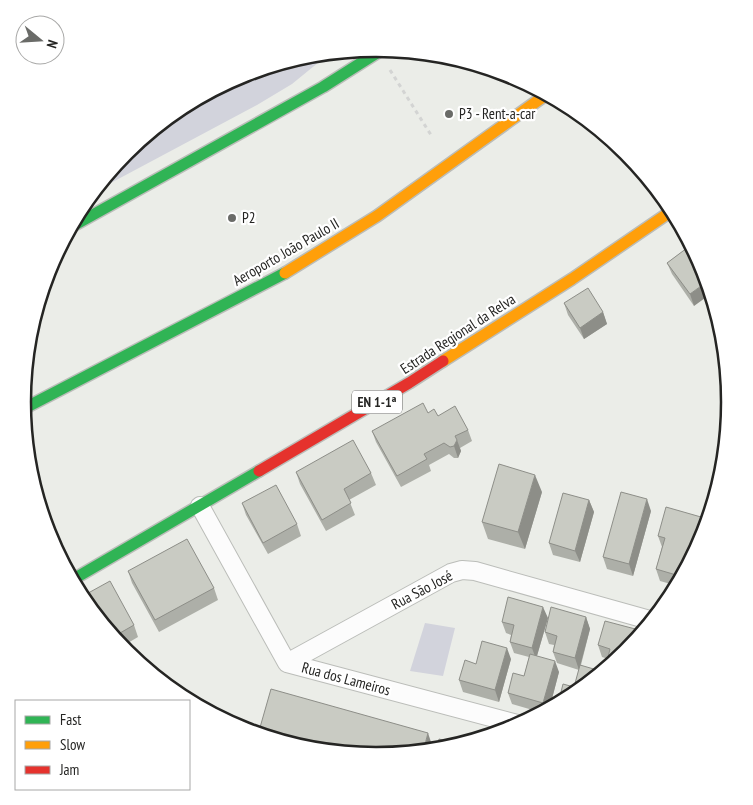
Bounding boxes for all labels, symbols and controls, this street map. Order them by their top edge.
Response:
north arrow [15,15,65,65]
text: N [43,38,62,50]
place label: P3 - Rent-a-car [459,104,536,123]
marker: P3 - Rent-a-car [443,108,455,120]
place label: P2 [242,208,256,227]
marker: P2 [226,212,238,224]
street label: Aeroporto João Paulo II [229,213,342,290]
street label: Estrada Regional da Relva [397,289,519,378]
road number: EN 1-1ª [352,391,402,414]
street label: Rua São José [388,566,456,614]
street label: Rua dos Lameiros [300,658,393,699]
legend [15,700,190,790]
text: Fast [60,710,81,729]
text: Slow [60,735,85,754]
text: Jam [59,760,79,779]

